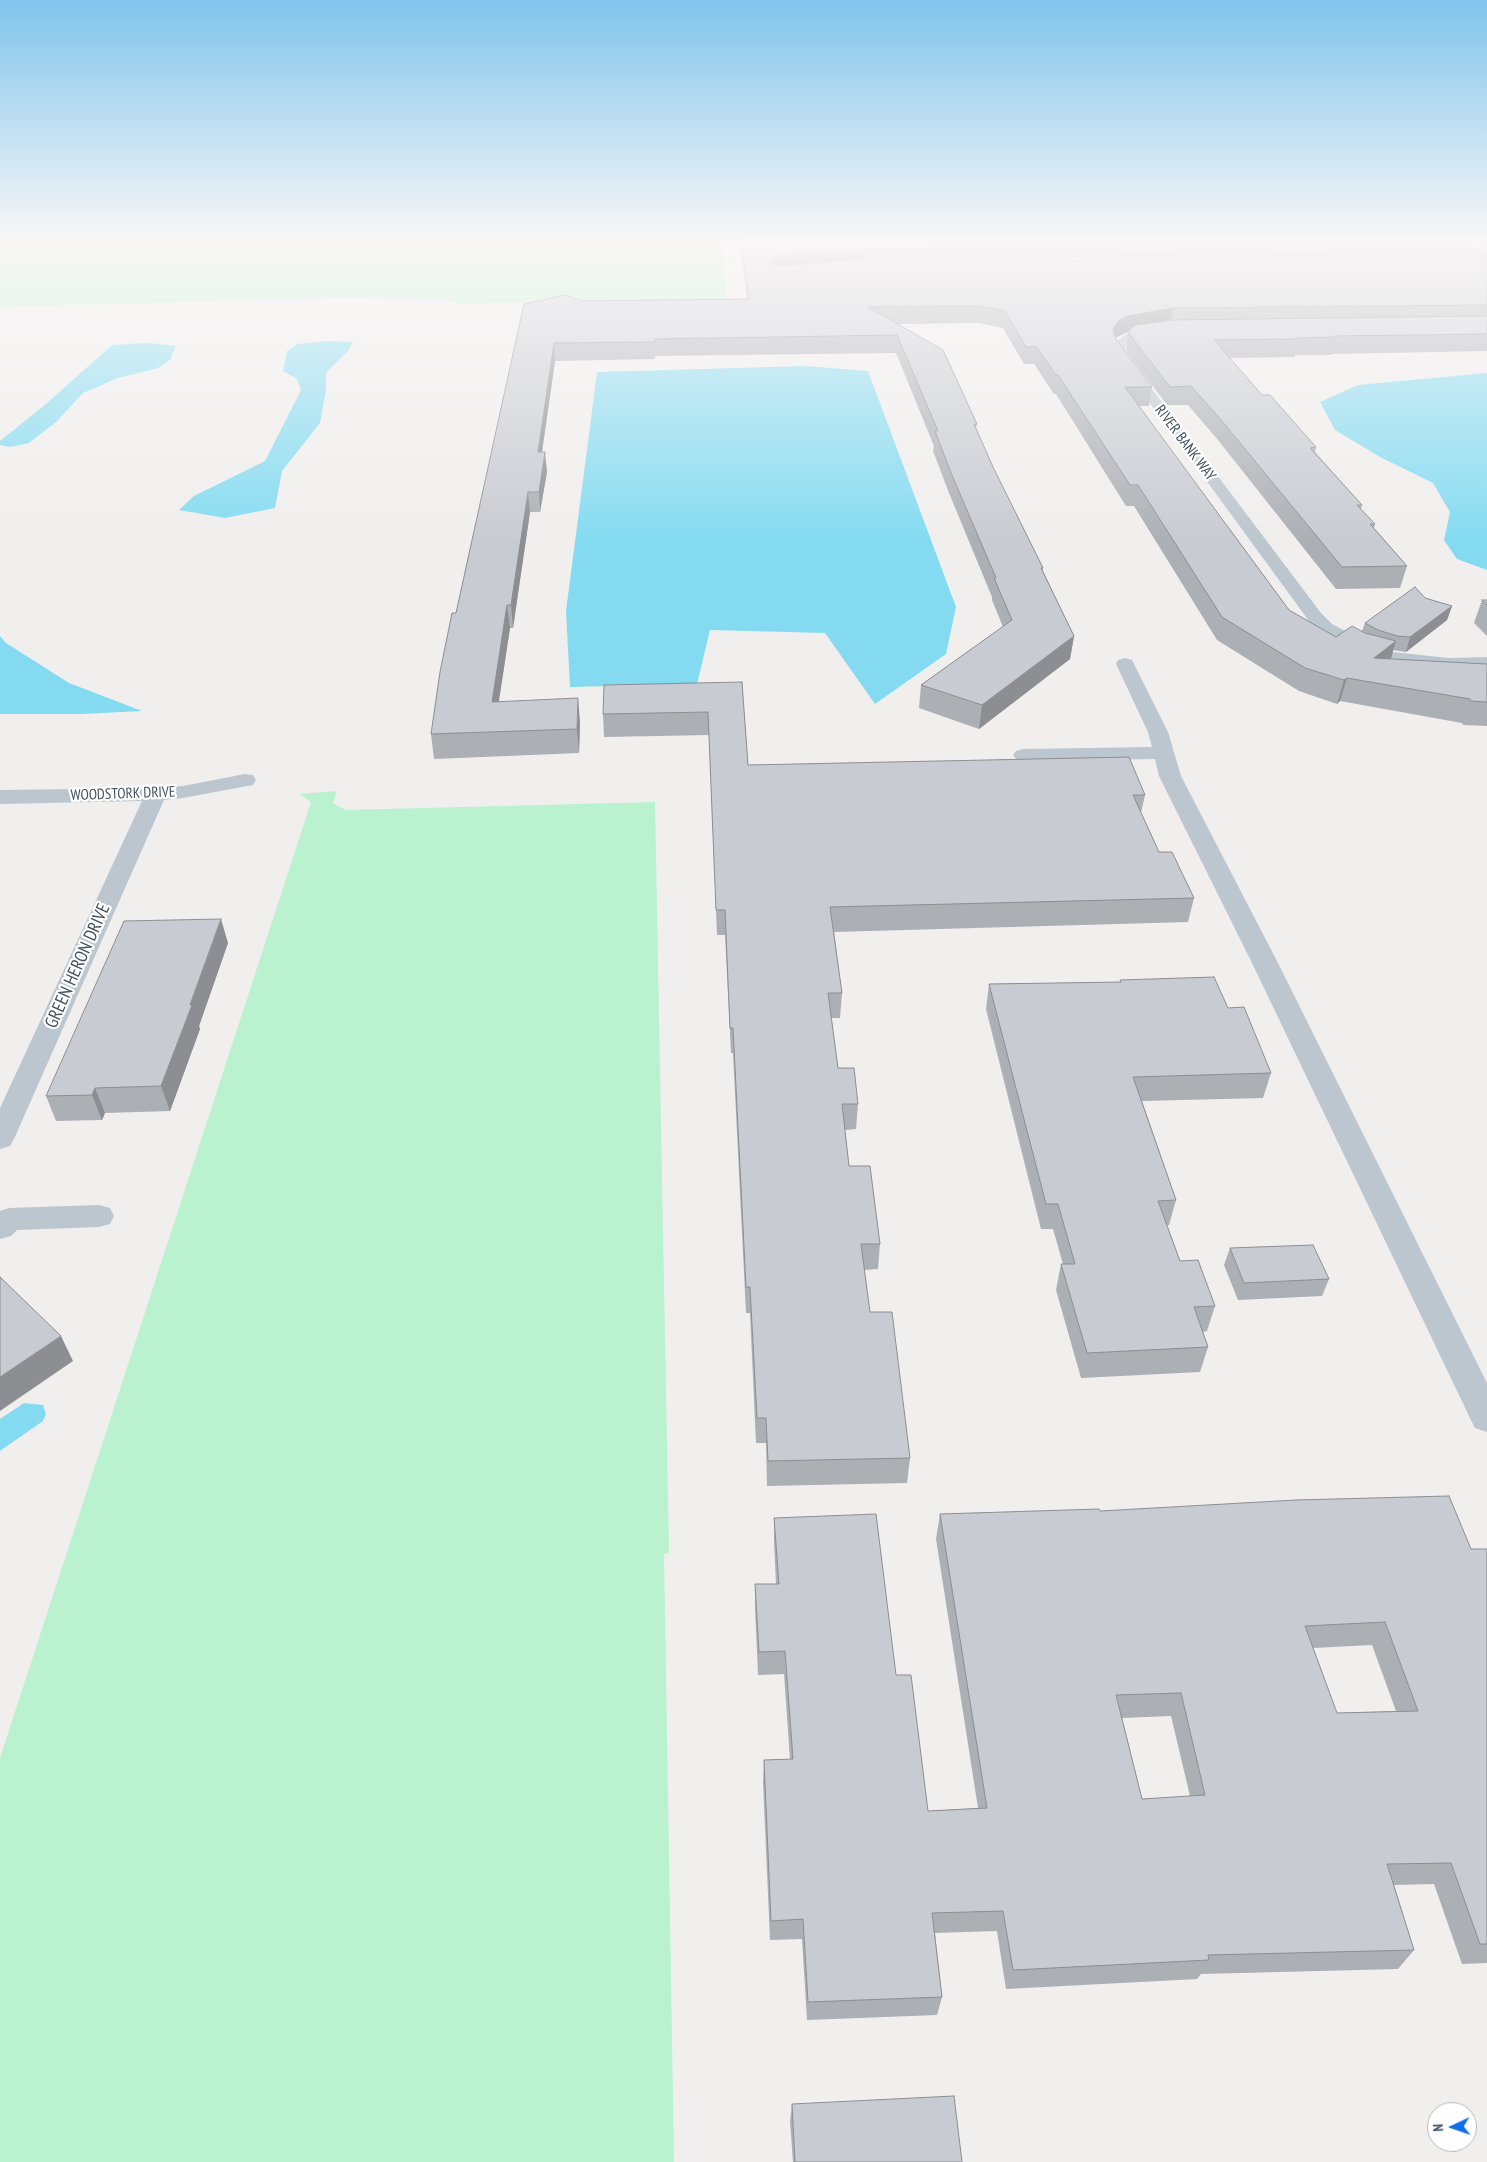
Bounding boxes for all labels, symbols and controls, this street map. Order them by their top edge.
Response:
street label: RIVER BANK WAY [1151,402,1219,484]
street label: WOODSTORK DRIVE [70,783,176,805]
street label: GREEN HERON DRIVE [41,901,115,1031]
north arrow [1427,2102,1477,2152]
text: N [1429,2123,1447,2132]

